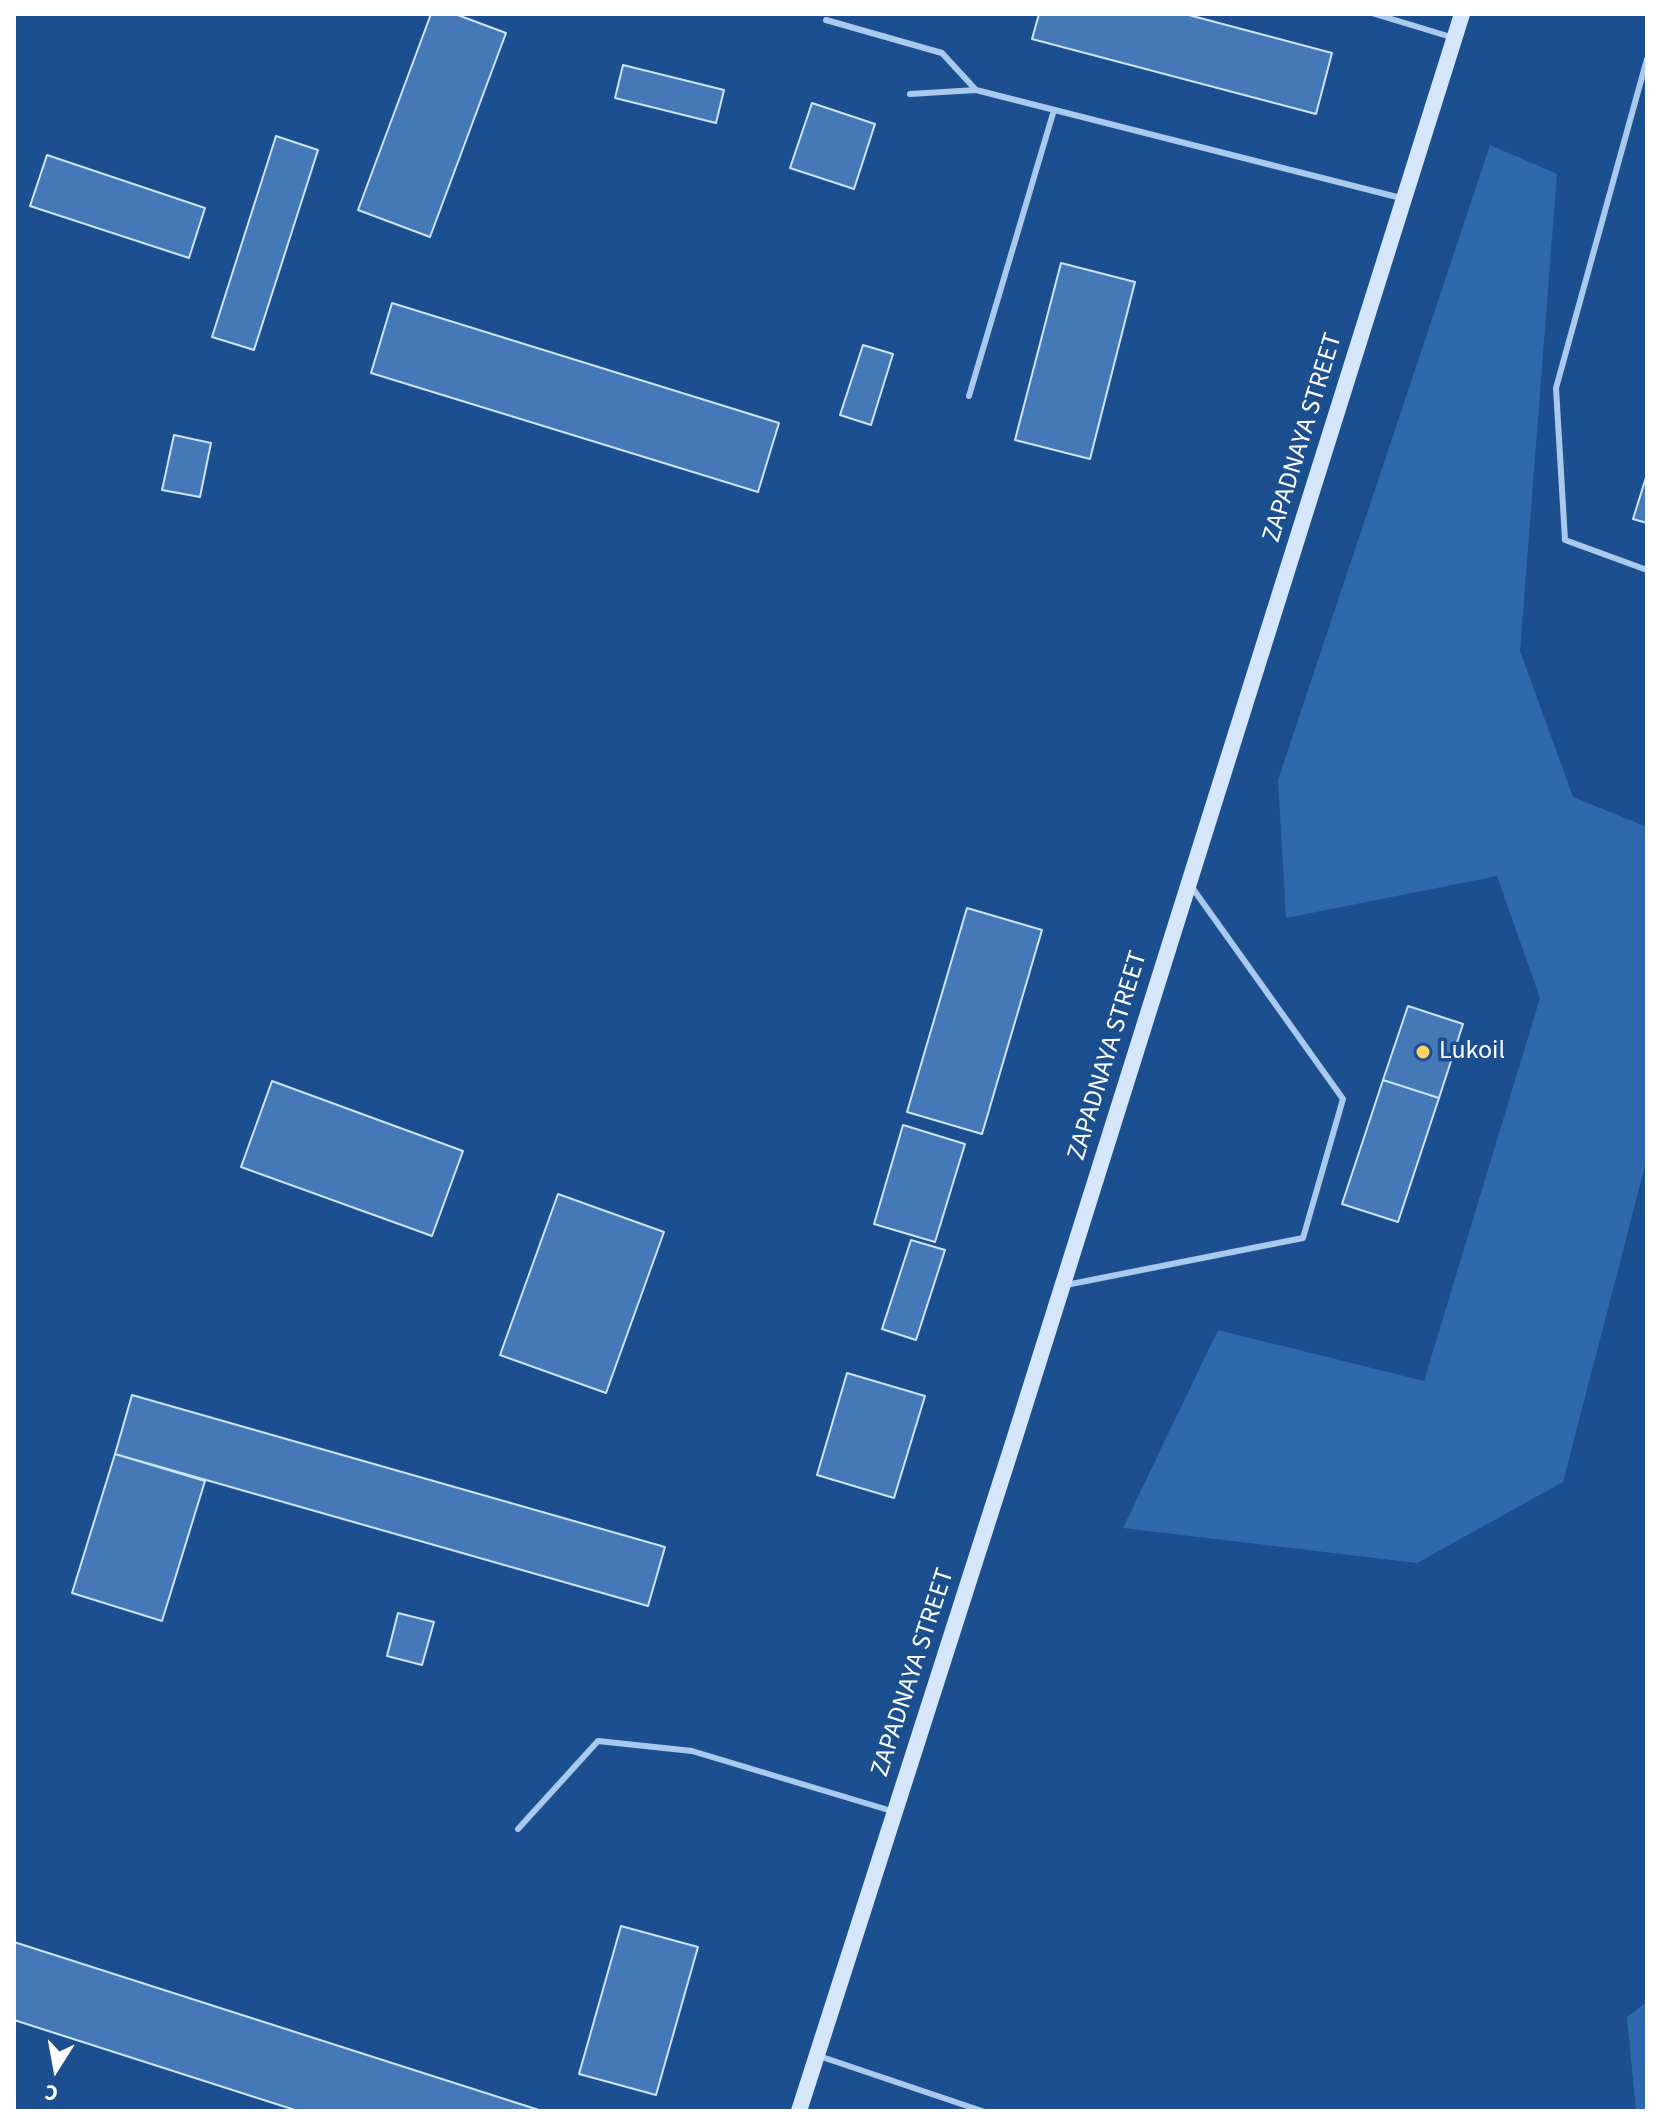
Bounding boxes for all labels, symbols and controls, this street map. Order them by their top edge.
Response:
street label: ZAPADNAYA STREET [1257,330,1351,546]
street label: ZAPADNAYA STREET [1062,948,1156,1164]
place label: Lukoil [1439,1036,1505,1068]
marker: Lukoil [1414,1043,1432,1061]
street label: ZAPADNAYA STREET [866,1565,962,1781]
north arrow [16,2029,96,2109]
text: С [42,2076,61,2109]

